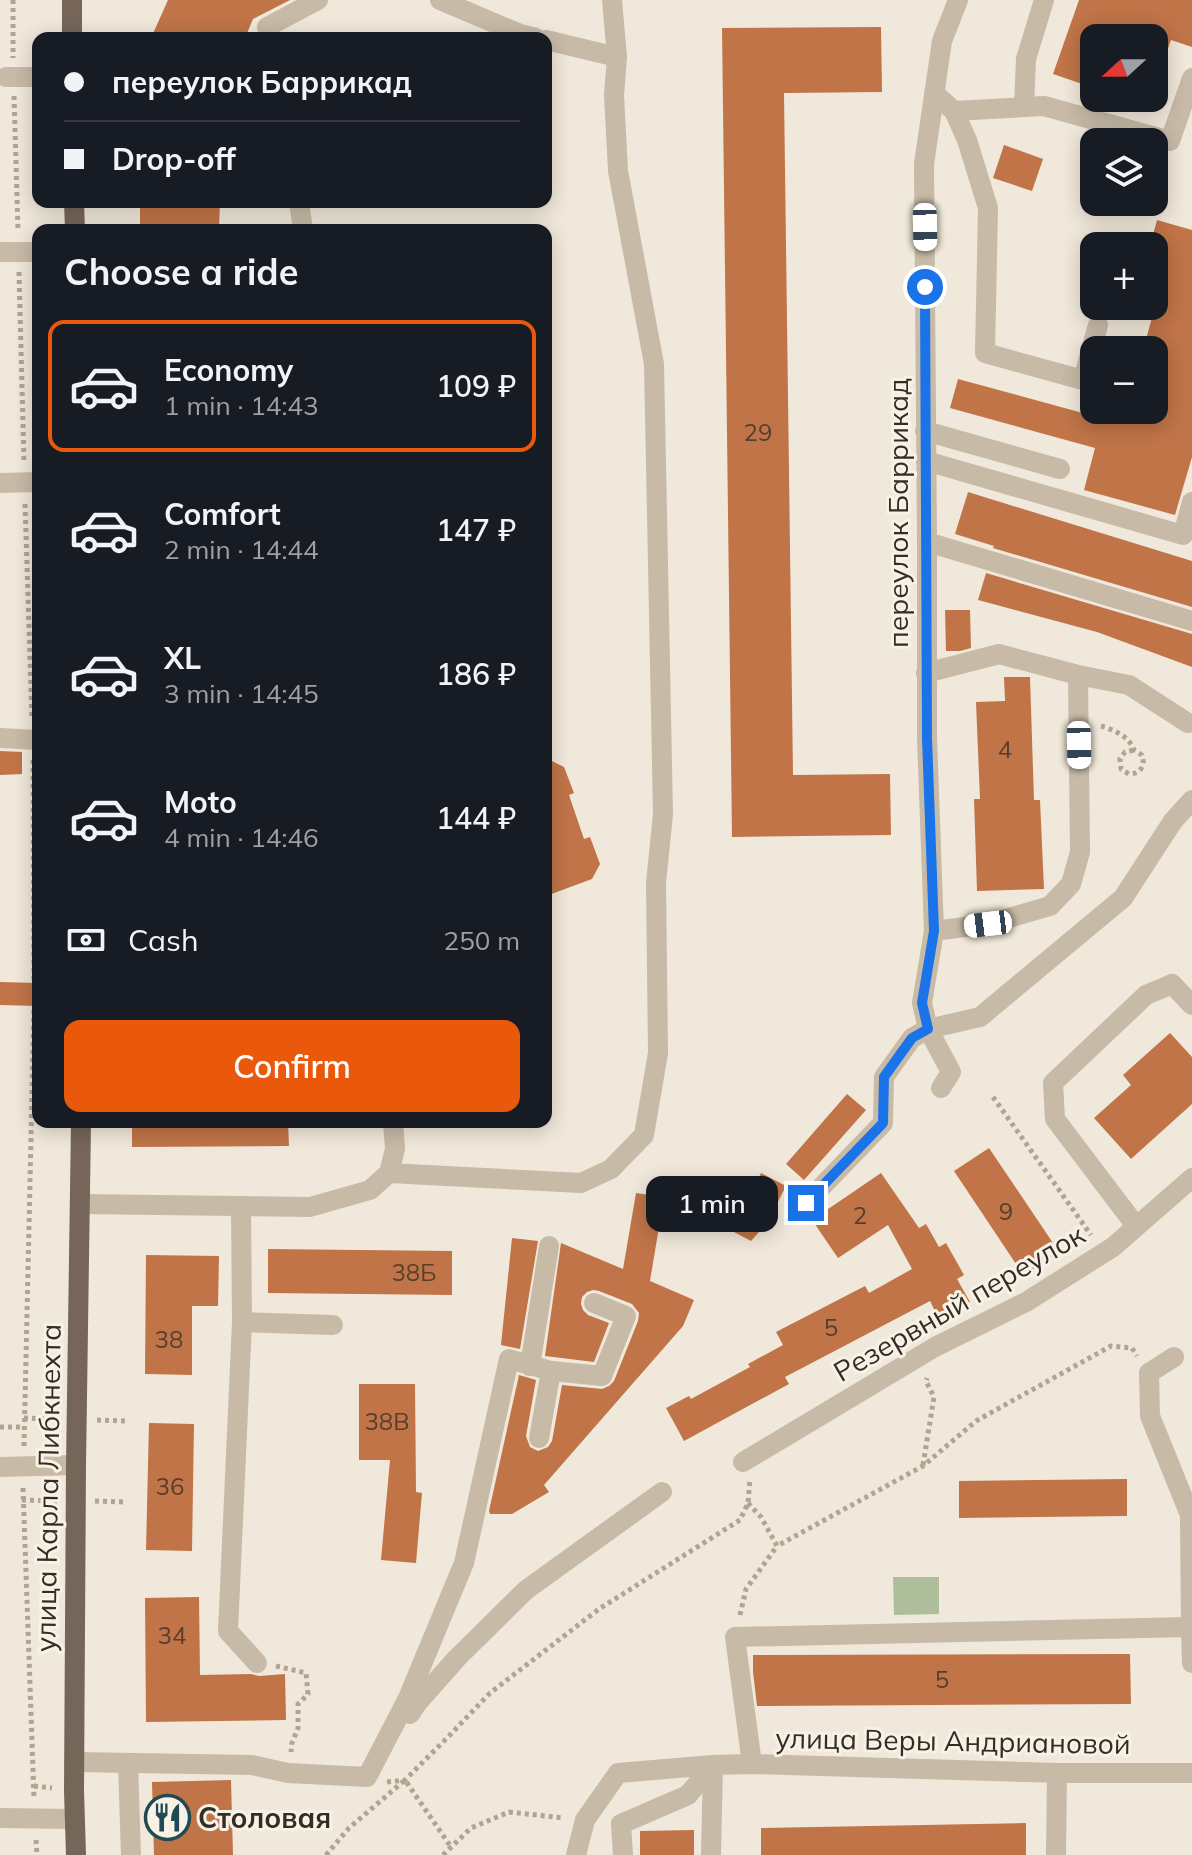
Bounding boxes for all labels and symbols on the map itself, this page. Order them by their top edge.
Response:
north arrow [1080,24,1168,112]
car [913,203,937,251]
route start [907,269,943,305]
street label: переулок Баррикад [880,378,915,648]
house number: 29 [744,417,772,447]
car [1067,721,1091,769]
house number: 4 [998,734,1012,764]
car [963,909,1013,939]
callout: 1 min [646,1175,778,1231]
route end [788,1185,824,1221]
house number: 9 [999,1196,1013,1226]
house number: 2 [853,1200,867,1230]
street label: Резервный переулок [827,1216,1091,1389]
house number: 38Б [391,1257,437,1287]
house number: 5 [824,1312,838,1342]
street label: улица Карла Либкнехта [27,1324,68,1652]
house number: 38 [155,1324,183,1354]
house number: 38В [364,1406,410,1436]
house number: 36 [156,1471,184,1501]
house number: 34 [158,1620,186,1650]
house number: 5 [935,1664,949,1694]
street label: улица Веры Андриановой [775,1720,1131,1761]
restaurant icon: Столовая [143,1794,191,1842]
place label: Столовая [198,1800,331,1835]

